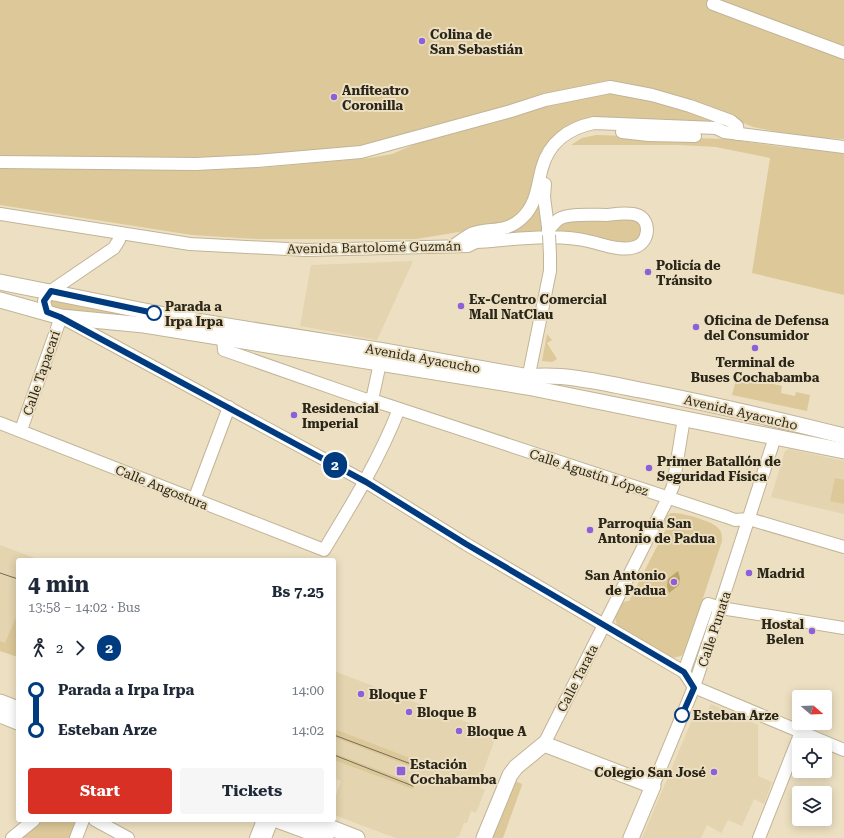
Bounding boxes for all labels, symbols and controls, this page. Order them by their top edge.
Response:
place label: Colina de San Sebastián [430,27,523,57]
marker: Colina de San Sebastián [417,36,427,46]
place label: Anfiteatro Coronilla [342,83,409,113]
marker: Anfiteatro Coronilla [329,92,339,102]
street label: Avenida Bartolomé Guzmán [287,238,462,257]
place label: Policía de Tránsito [656,258,721,288]
marker: Policía de Tránsito [643,267,653,277]
place label: Ex-Centro Comercial Mall NatClau [469,292,608,322]
place label: Parada a Irpa Irpa [165,299,223,329]
marker: Ex-Centro Comercial Mall NatClau [456,301,466,311]
marker: Parada a Irpa Irpa [146,305,162,321]
place label: Oficina de Defensa del Consumidor [704,313,829,343]
marker: Oficina de Defensa del Consumidor [691,322,701,332]
street label: Calle Tapacarí [20,329,63,418]
street label: Avenida Ayacucho [364,341,482,376]
marker: Terminal de Buses Cochabamba [750,343,760,353]
place label: Terminal de Buses Cochabamba [691,355,820,385]
street label: Avenida Ayacucho [683,392,799,433]
place label: Residencial Imperial [302,401,380,431]
marker: Residencial Imperial [289,410,299,420]
street label: Calle Agustín López [527,446,650,499]
line badge: 2 [322,452,348,478]
place label: Primer Batallón de Seguridad Física [657,454,781,484]
text: 2 [331,457,339,473]
street label: Calle Angostura [113,462,210,513]
marker: Primer Batallón de Seguridad Física [644,463,654,473]
place label: Parroquia San Antonio de Padua [598,516,715,546]
marker: Parroquia San Antonio de Padua [585,525,595,535]
place label: Madrid [757,566,805,581]
place label: San Antonio de Padua [585,568,666,598]
marker: Madrid [744,568,754,578]
text: 4 min [28,572,89,597]
marker: San Antonio de Padua [669,577,679,587]
text: Bs 7.25 [272,583,324,601]
street label: Calle Punata [695,589,734,669]
text: 13:58 – 14:02 · Bus [28,600,140,615]
place label: Hostal Belen [761,617,805,647]
marker: Hostal Belen [807,626,817,636]
icon: walk [28,637,50,659]
icon: forward [69,637,91,659]
text: 2 [105,640,113,656]
text: 2 [56,641,63,656]
street label: Calle Tarata [554,642,601,714]
text: Parada a Irpa Irpa [58,681,194,699]
text: 14:00 [292,683,324,698]
place label: Bloque F [369,687,427,702]
marker: Bloque F [356,689,366,699]
north arrow [792,690,832,730]
map controls [792,690,832,826]
place label: Bloque B [417,705,476,720]
marker: Bloque B [404,707,414,717]
marker: Esteban Arze [674,707,690,723]
place label: Esteban Arze [693,708,779,723]
text: Esteban Arze [58,721,157,739]
text: 14:02 [292,723,324,738]
place label: Bloque A [467,724,527,739]
marker: Bloque A [454,726,464,736]
button: locate [792,738,832,778]
place label: Estación Cochabamba [410,757,497,787]
marker: Estación Cochabamba [395,765,407,777]
place label: Colegio San José [594,765,706,780]
marker: Colegio San José [709,767,719,777]
button: Start [28,768,172,814]
button: Tickets [180,768,324,814]
button: layers [792,786,832,826]

